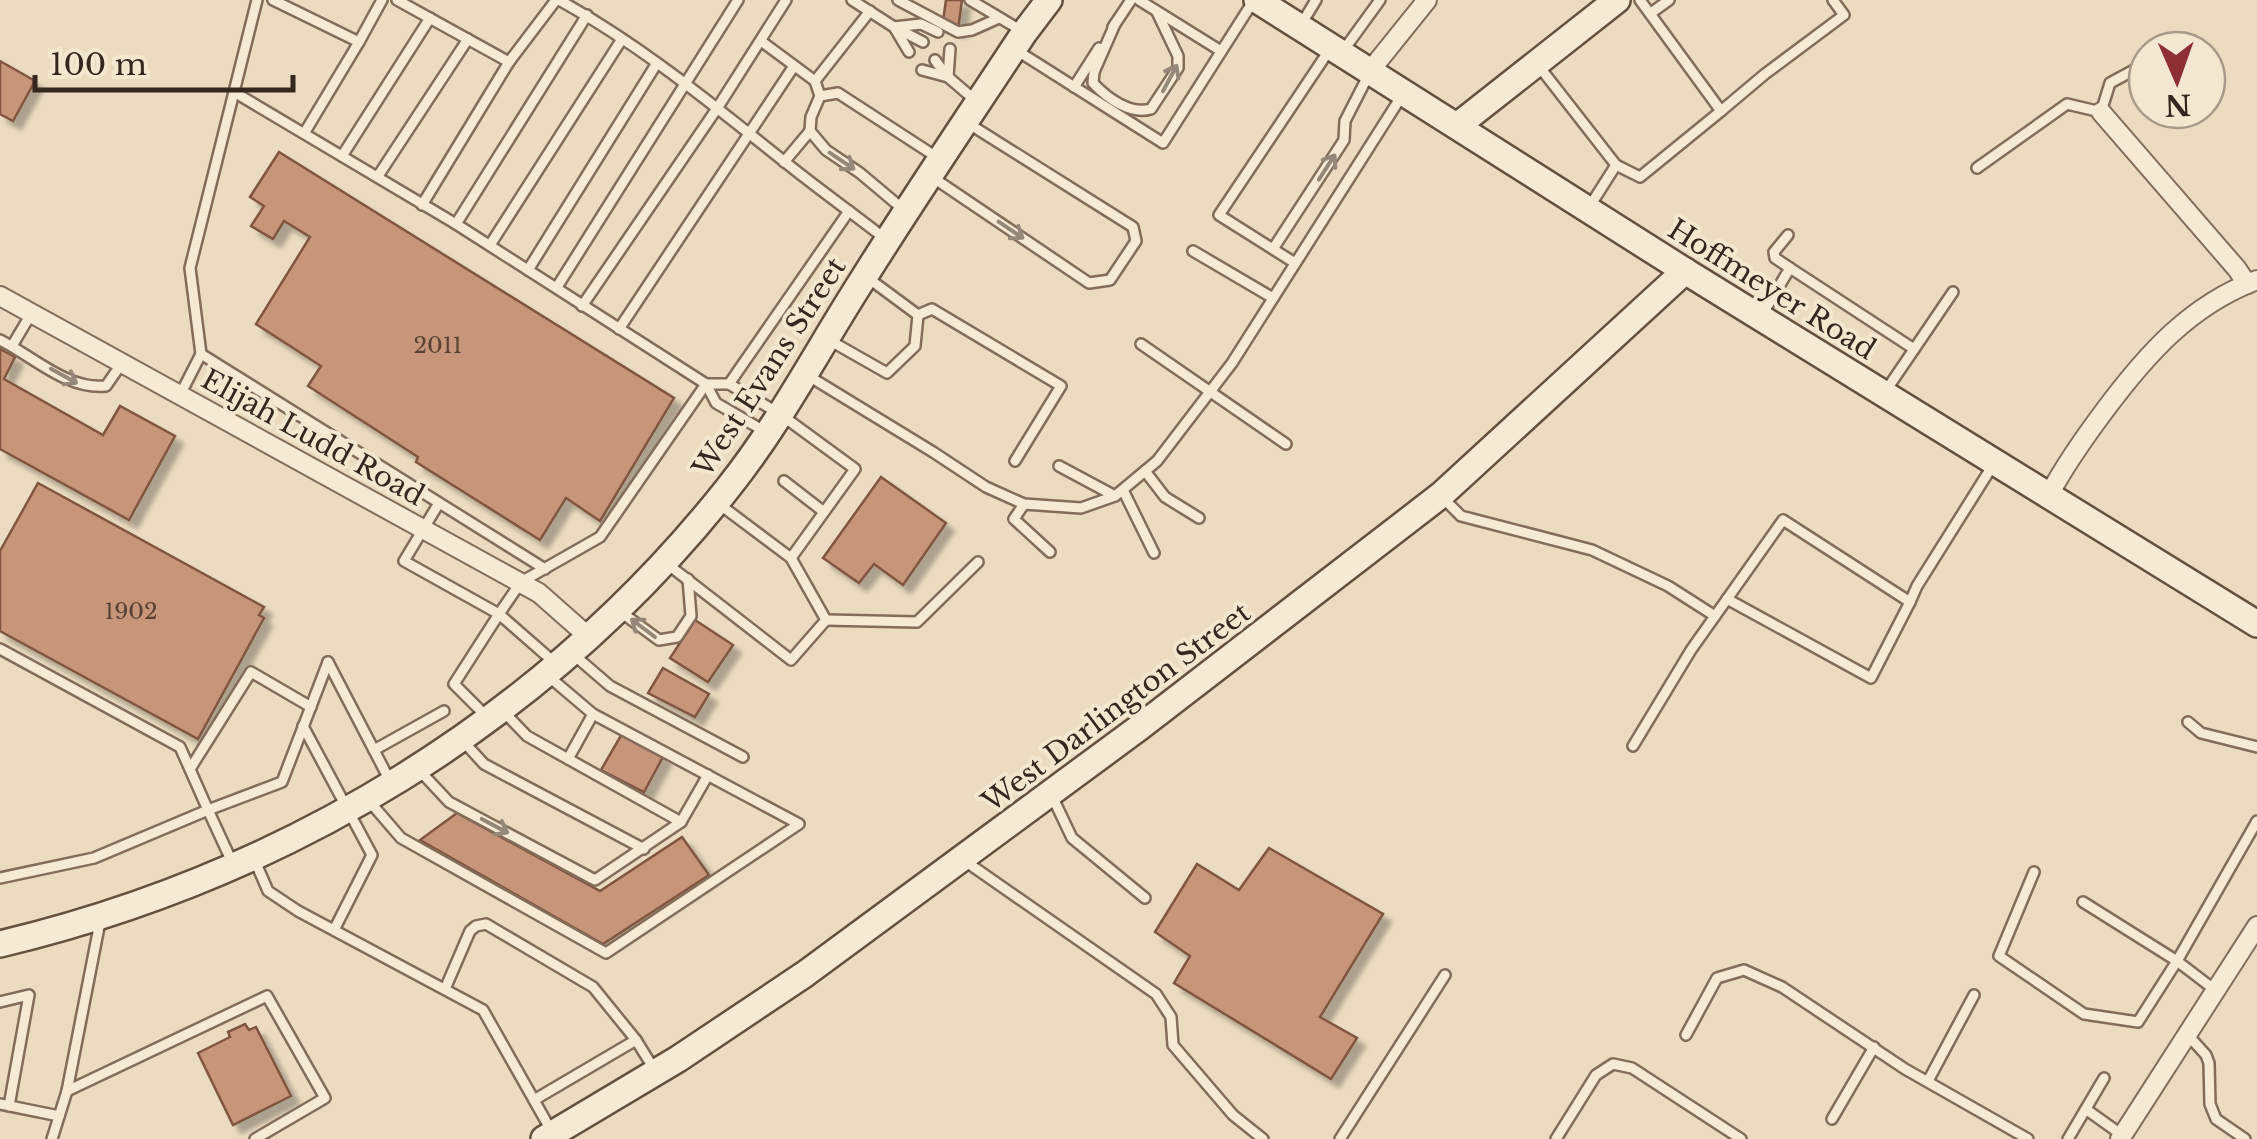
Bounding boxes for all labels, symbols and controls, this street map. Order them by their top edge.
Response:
scale bar [35,30,292,92]
north arrow [2127,30,2227,130]
text: 100 m [50,46,147,83]
one-way arrow [1160,64,1180,93]
text: N [2164,87,2192,122]
one-way arrow [828,151,856,172]
one-way arrow [1316,154,1337,182]
street label: Hoffmeyer Road [1661,211,1882,367]
one-way arrow [997,220,1024,240]
street label: West Evans Street [685,251,854,484]
house number: 2011 [414,332,462,359]
street label: Elijah Ludd Road [195,362,431,513]
one-way arrow [48,366,78,386]
street label: West Darlington Street [974,595,1258,820]
house number: 1902 [104,598,158,625]
one-way arrow [630,618,657,639]
one-way arrow [480,817,510,836]

